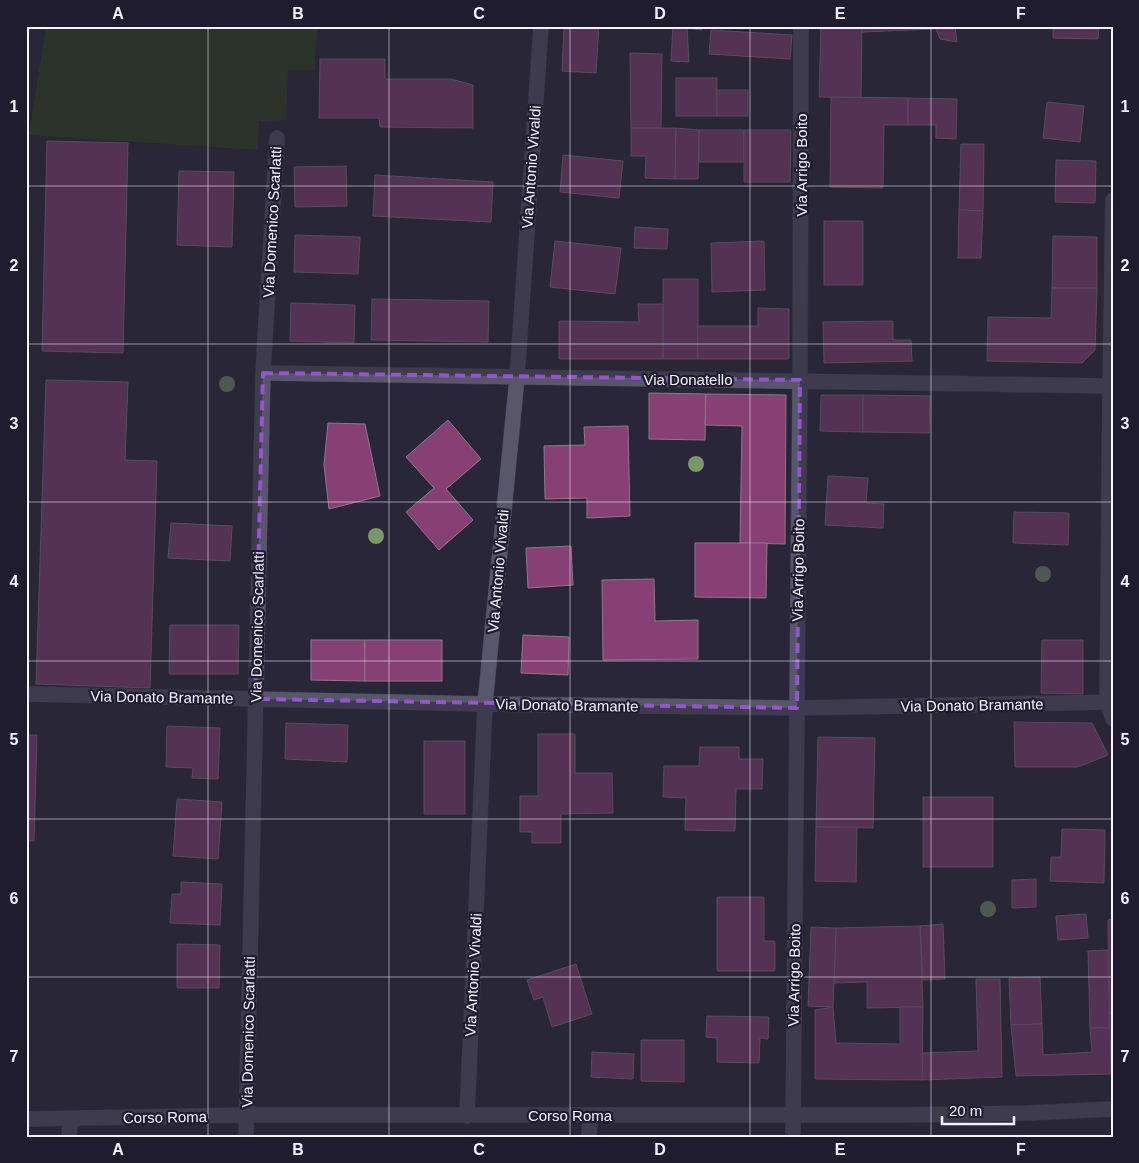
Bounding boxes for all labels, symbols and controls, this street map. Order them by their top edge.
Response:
text: A [112,5,124,22]
text: B [292,5,304,22]
text: C [473,5,485,22]
text: D [654,5,666,22]
text: E [835,5,846,22]
text: F [1016,5,1026,22]
text: 1 [10,98,19,115]
text: 1 [1121,98,1130,115]
street label: Via Antonio Vivaldi [518,105,544,229]
street label: Via Arrigo Boito [793,113,810,217]
street label: Via Domenico Scarlatti [260,146,284,298]
text: 2 [10,257,19,274]
text: 2 [1121,257,1130,274]
street label: Via Donatello [644,371,732,388]
text: 3 [10,415,19,432]
text: 3 [1121,415,1130,432]
street label: Via Antonio Vivaldi [484,509,512,633]
street label: Via Arrigo Boito [789,518,807,622]
street label: Via Domenico Scarlatti [247,551,267,703]
text: 4 [10,573,19,590]
text: 4 [1121,573,1130,590]
street label: Via Donato Bramante [90,687,234,707]
street label: Via Donato Bramante [495,695,639,715]
street label: Via Donato Bramante [900,695,1044,715]
text: 5 [10,731,19,748]
text: 5 [1121,731,1130,748]
text: 6 [10,890,19,907]
text: 6 [1121,890,1130,907]
street label: Via Antonio Vivaldi [461,913,485,1037]
street label: Via Arrigo Boito [785,923,803,1027]
street label: Via Domenico Scarlatti [238,956,258,1108]
text: 7 [10,1048,19,1065]
text: 7 [1121,1048,1130,1065]
scale bar [942,1093,1014,1125]
text: 20 m [949,1102,982,1119]
street label: Corso Roma [528,1107,613,1124]
street label: Corso Roma [123,1108,208,1126]
text: A [112,1141,124,1158]
text: B [292,1141,304,1158]
text: C [473,1141,485,1158]
text: D [654,1141,666,1158]
text: E [835,1141,846,1158]
text: F [1016,1141,1026,1158]

